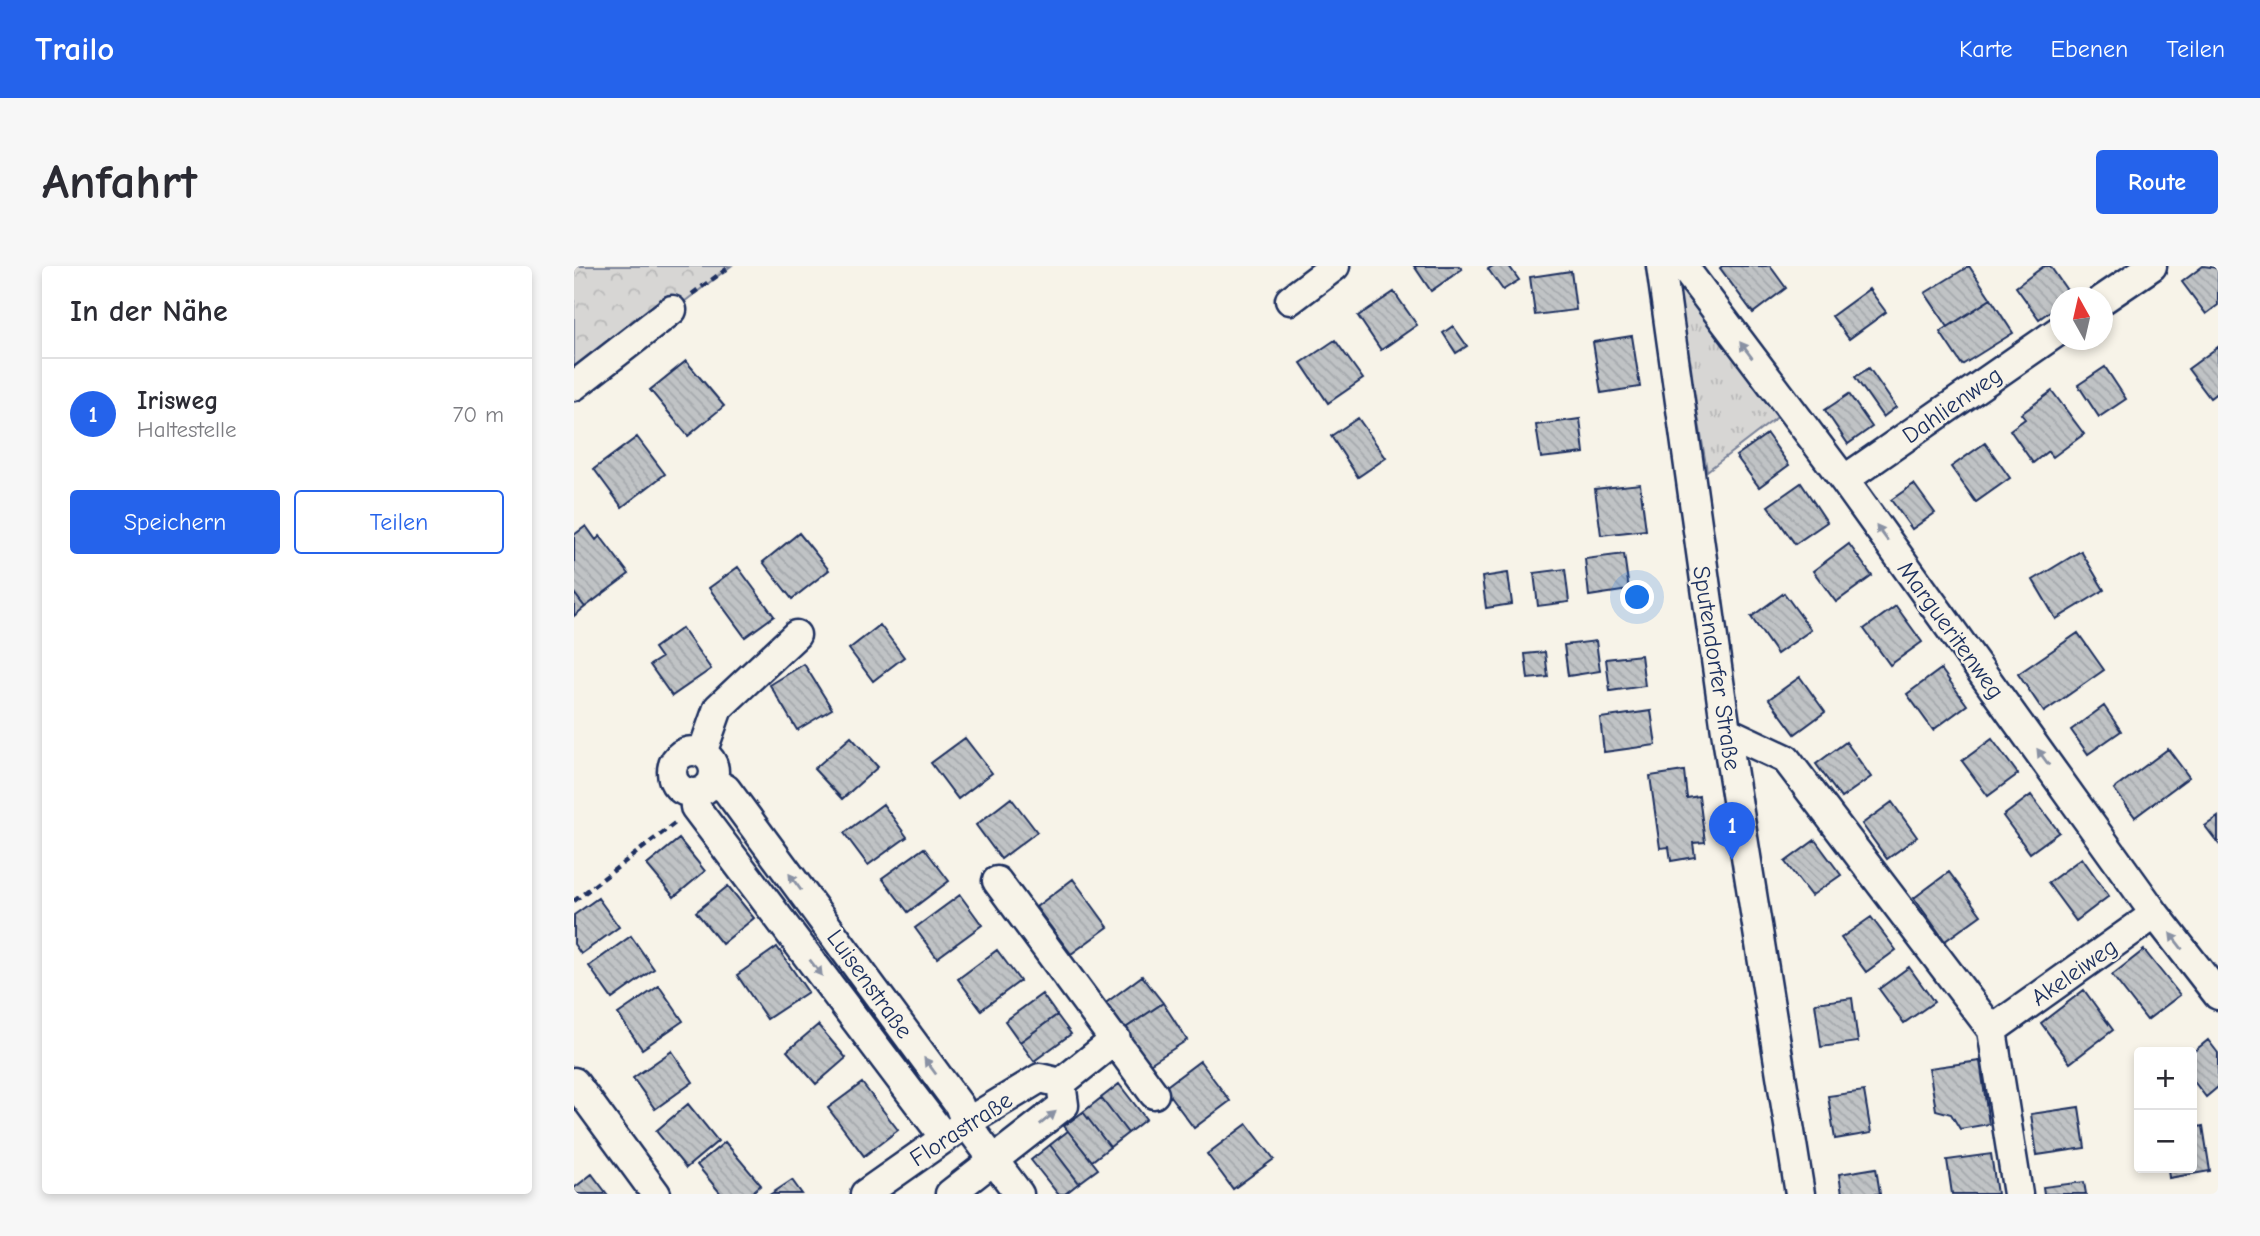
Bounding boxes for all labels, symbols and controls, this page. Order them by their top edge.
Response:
text: Trailo [35,30,114,68]
text: Karte [1959,35,2012,63]
text: Ebenen [2050,35,2128,63]
text: Teilen [2166,35,2225,63]
button: Route [2096,150,2218,214]
text: Anfahrt [42,154,197,210]
north arrow [2050,287,2113,350]
text: In der Nähe [70,294,228,329]
one-way arrow [1739,341,1753,359]
street label: Dahlienweg [1897,361,2007,449]
text: Irisweg [137,386,219,416]
text: 1 [88,401,98,428]
text: 70 m [452,401,504,428]
text: Haltestelle [137,416,237,443]
button: Speichern [70,490,280,554]
button: Teilen [294,490,504,554]
one-way arrow [1875,524,1889,542]
street label: Margueritenweg [1892,556,2010,704]
street label: Sputendorfer Straße [1687,564,1747,772]
your location [1620,580,1654,614]
one-way arrow [2036,748,2050,766]
pin: 1 [1709,802,1755,860]
one-way arrow [789,873,803,891]
street label: Luisenstraße [821,924,919,1044]
street label: Akeleiweg [2026,932,2122,1012]
one-way arrow [2169,933,2184,951]
one-way arrow [809,958,824,976]
map controls [2134,1047,2197,1173]
button: + [2134,1047,2197,1110]
one-way arrow [923,1056,937,1075]
street label: Florastraße [905,1086,1017,1172]
button: − [2134,1110,2197,1173]
one-way arrow [1039,1111,1056,1126]

